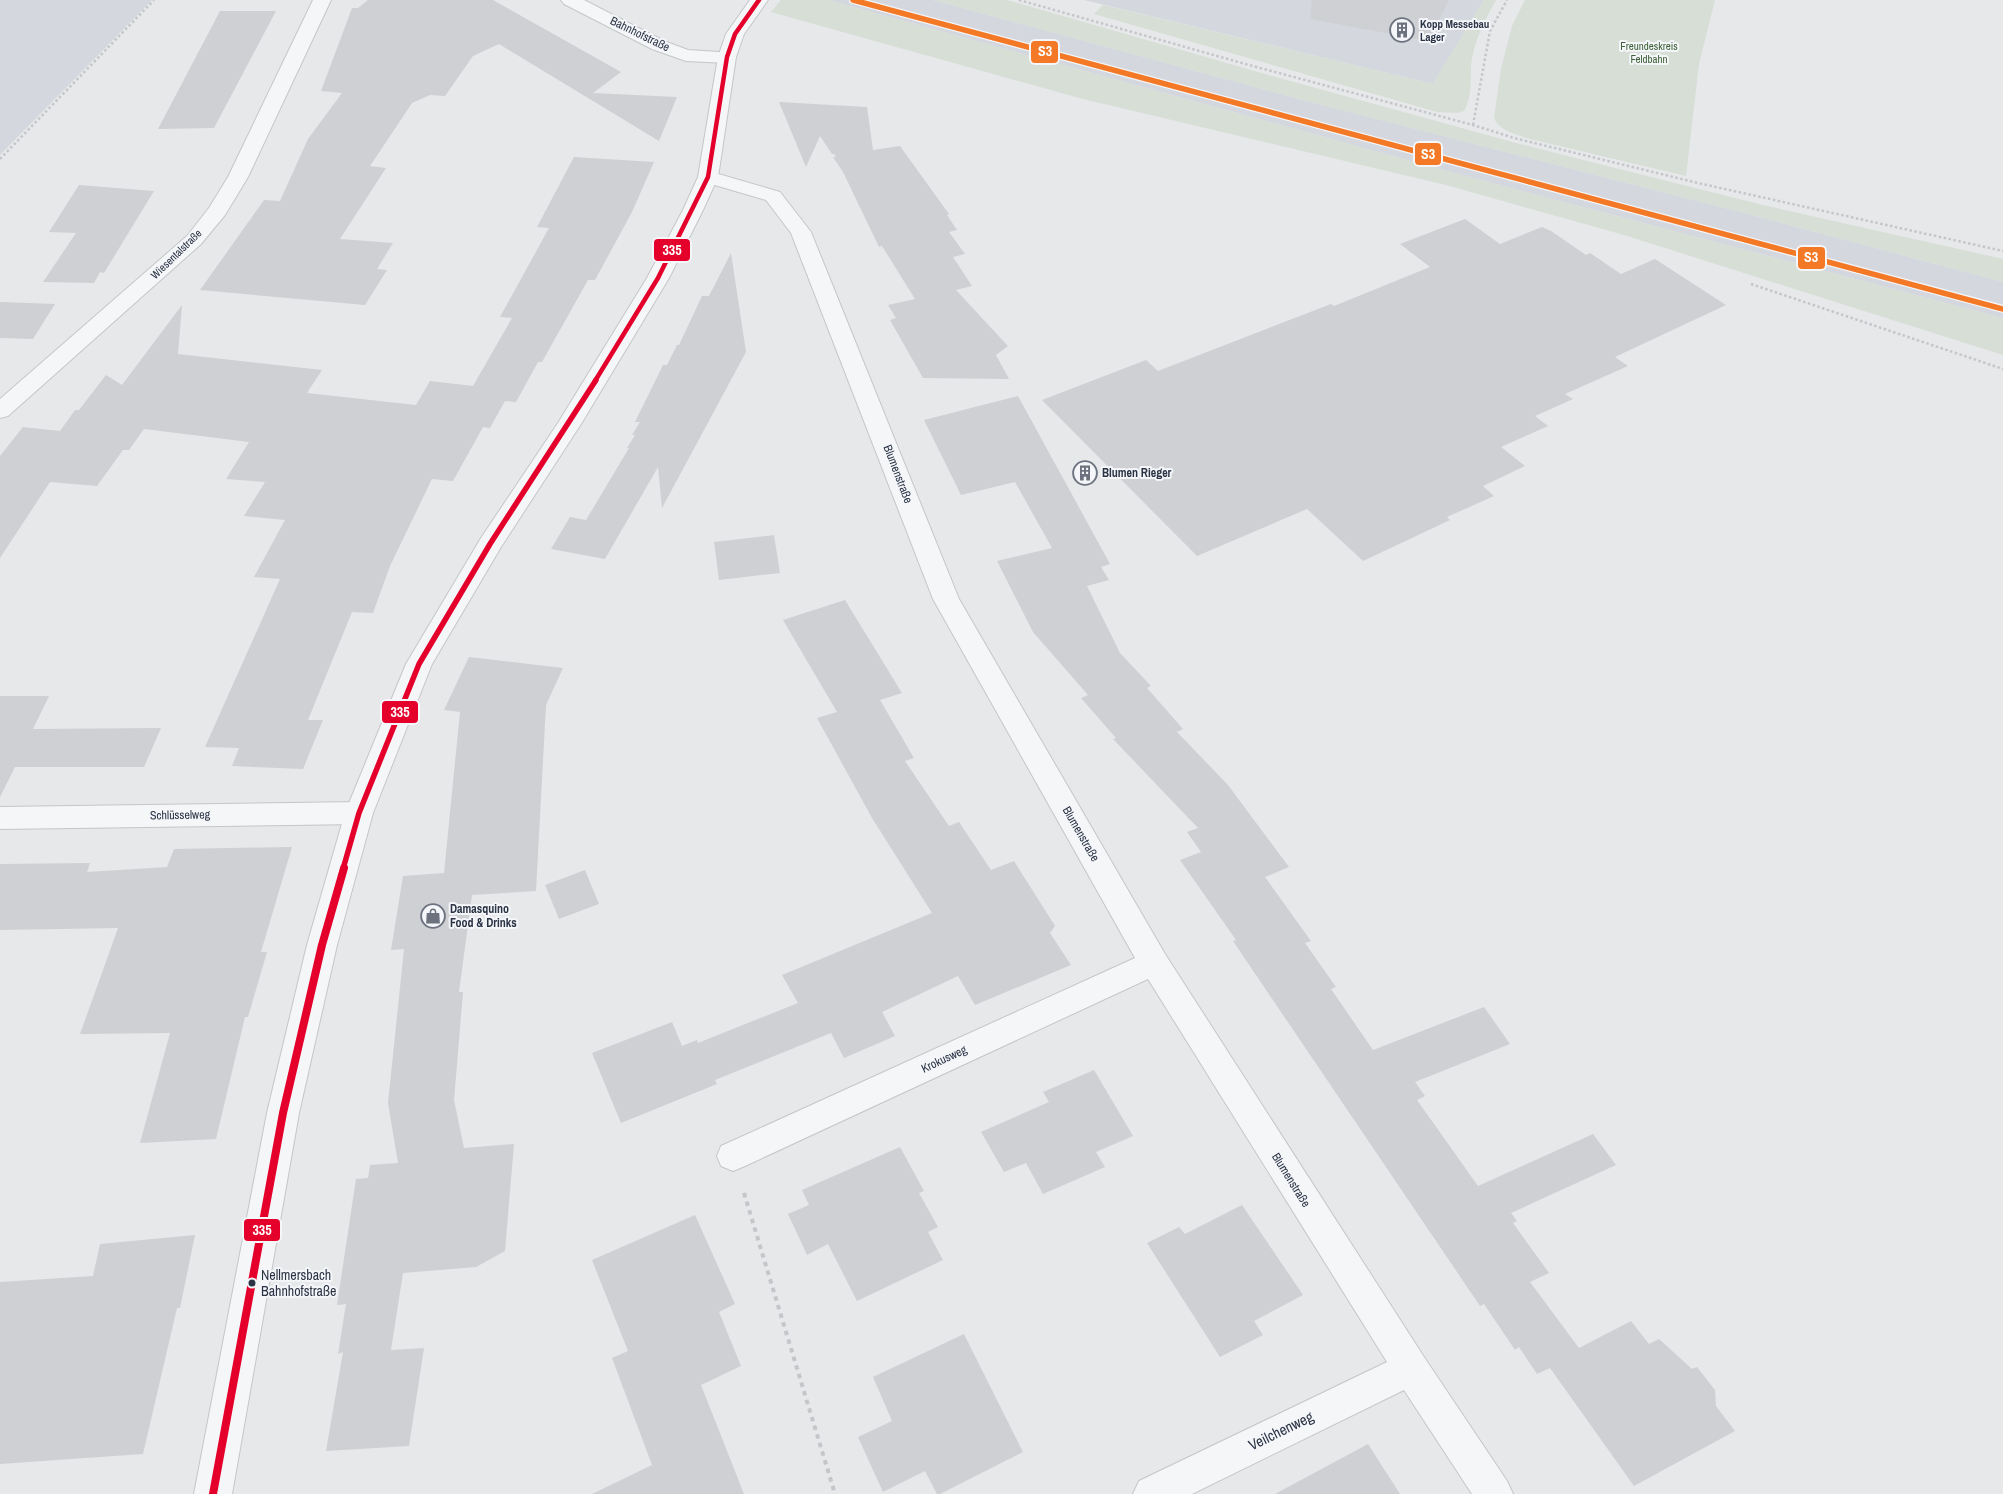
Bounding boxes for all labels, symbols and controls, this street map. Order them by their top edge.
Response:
street label: Bahnhofstraße [607,13,673,55]
building icon: Kopp Messebau Lager [1389,17,1415,43]
place label: Kopp Messebau Lager [1420,17,1489,44]
park label: Freundeskreis Feldbahn [1620,39,1678,66]
line badge: S3 [1030,40,1059,64]
text: S3 [1038,42,1052,60]
line badge: S3 [1414,142,1442,166]
text: S3 [1421,145,1435,163]
street label: Wiesentalstraße [148,226,204,282]
line badge: 335 [653,238,691,262]
text: 335 [662,241,682,259]
line badge: S3 [1797,246,1826,270]
text: S3 [1804,248,1818,266]
street label: Blumenstraße [880,443,916,505]
building icon: Blumen Rieger [1072,460,1098,486]
place label: Blumen Rieger [1102,465,1172,481]
line badge: 335 [381,700,419,724]
text: 335 [390,703,410,721]
street label: Blumenstraße [1059,803,1103,865]
street label: Schlüsselweg [150,806,211,824]
place label: Damasquino Food & Drinks [450,901,517,931]
shop icon: Damasquino Food & Drinks [420,903,446,929]
street label: Krokusweg [919,1041,970,1077]
street label: Blumenstraße [1268,1150,1314,1210]
line badge: 335 [243,1218,281,1242]
text: 335 [252,1221,272,1239]
place label: Nellmersbach Bahnhofstraße [261,1266,336,1300]
marker: Nellmersbach Bahnhofstraße [247,1278,257,1288]
street label: Veilchenweg [1245,1406,1317,1455]

